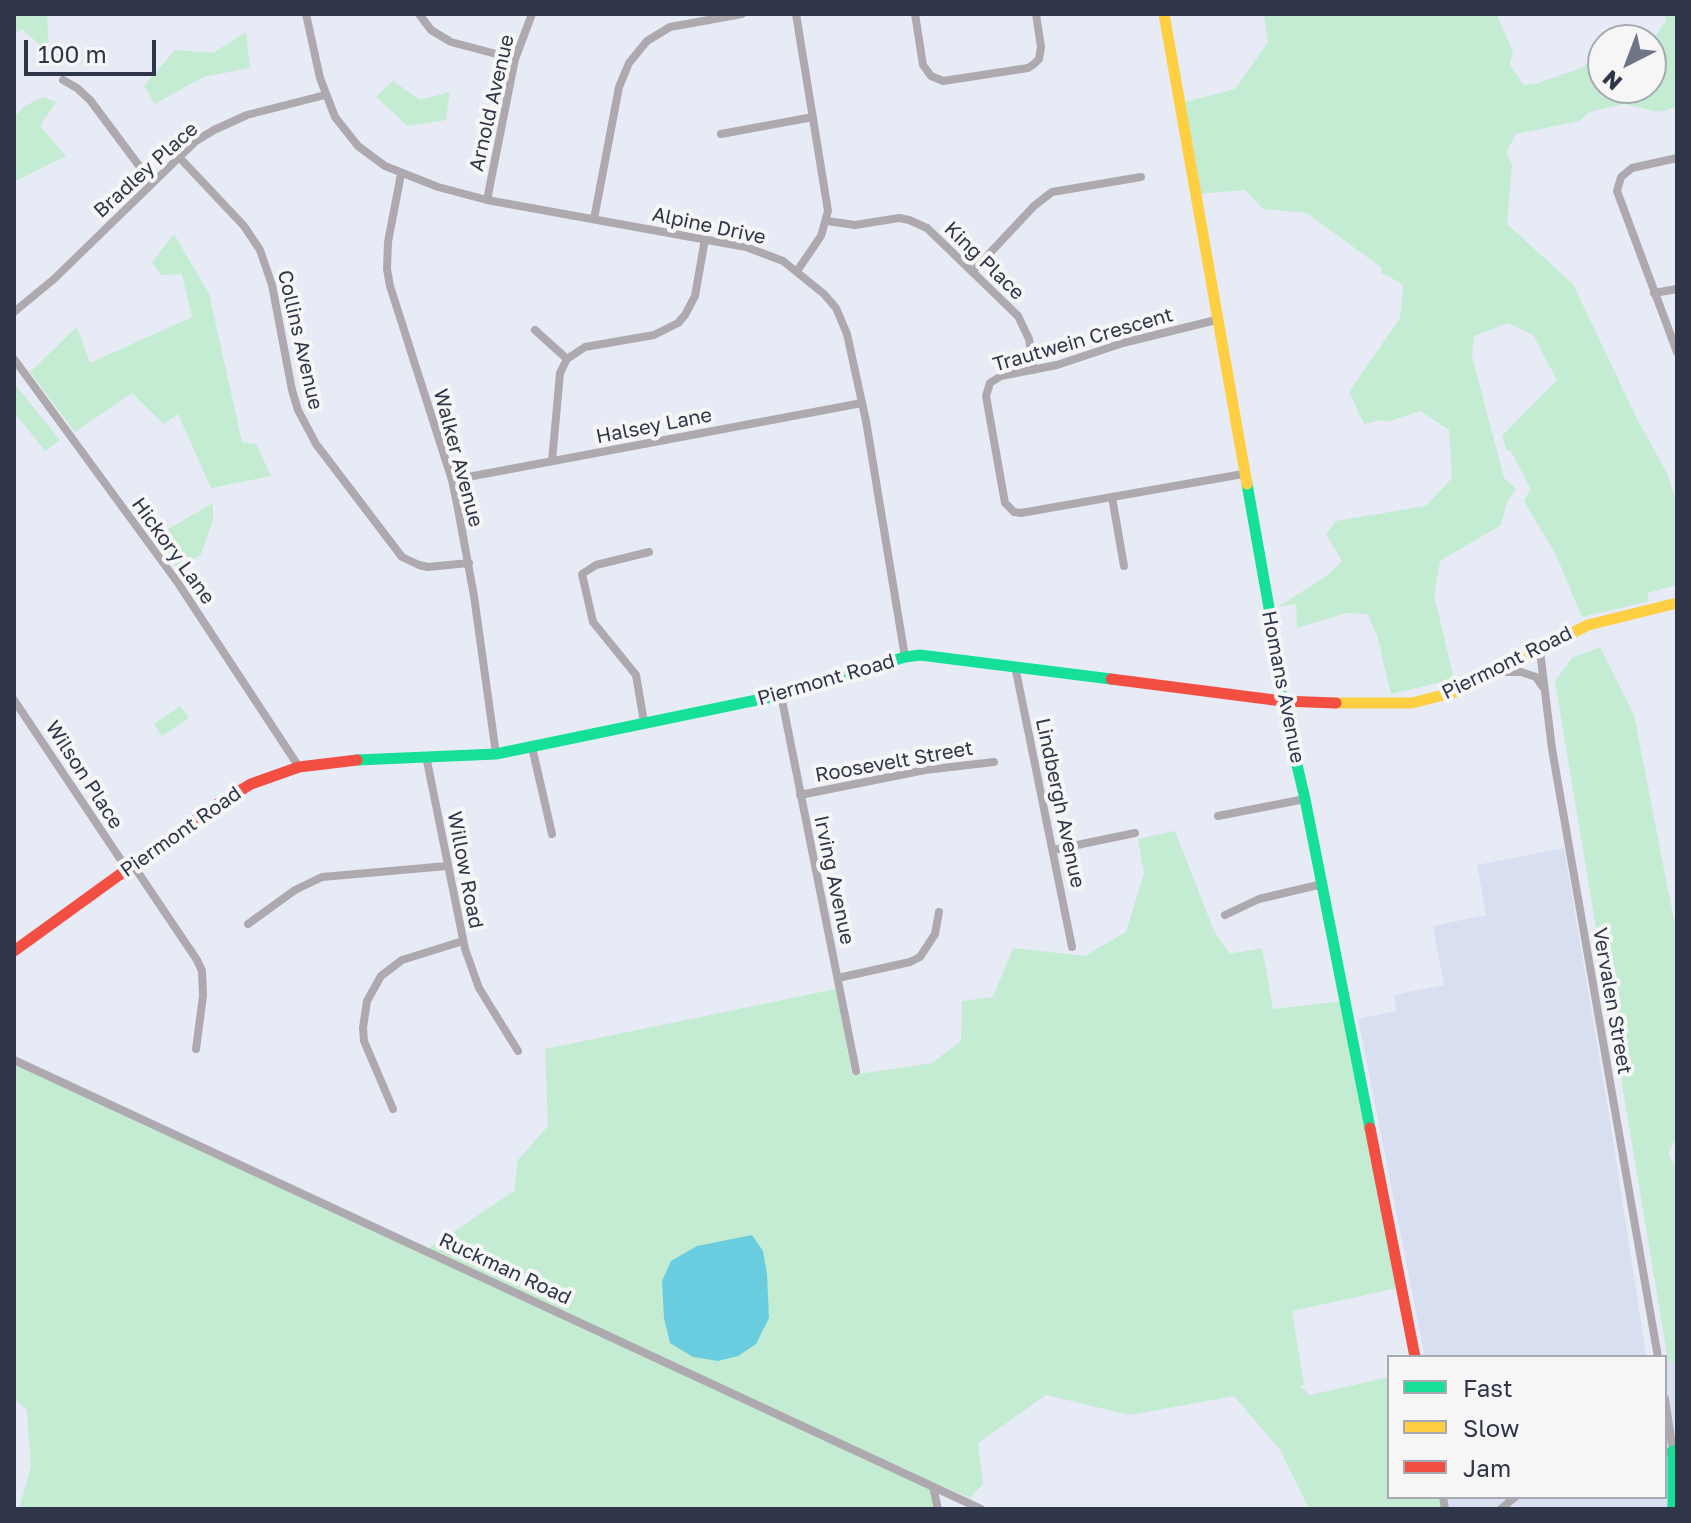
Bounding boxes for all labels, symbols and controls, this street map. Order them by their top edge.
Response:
scale bar [28,24,160,74]
north arrow [1587,24,1667,104]
street label: Arnold Avenue [465,32,519,174]
text: 100 m [38,39,107,68]
text: N [1597,65,1627,96]
street label: Bradley Place [89,117,203,223]
street label: Alpine Drive [650,202,768,250]
street label: King Place [939,217,1029,305]
street label: Collins Avenue [272,268,328,412]
street label: Trautwein Crescent [990,303,1176,377]
street label: Walker Avenue [428,386,488,530]
street label: Halsey Lane [594,403,714,449]
street label: Hickory Lane [126,493,220,609]
street label: Homans Avenue [1256,609,1310,765]
street label: Piermont Road [1438,621,1576,705]
street label: Piermont Road [755,649,897,711]
street label: Wilson Place [40,716,128,834]
street label: Lindbergh Avenue [1030,716,1090,890]
street label: Roosevelt Street [813,736,975,788]
street label: Piermont Road [116,782,246,882]
street label: Willow Road [442,809,488,931]
street label: Irving Avenue [809,813,859,947]
street label: Vervalen Street [1587,926,1637,1076]
street label: Ruckman Road [435,1228,575,1310]
legend [1387,1355,1667,1499]
text: Fast [1463,1373,1513,1402]
text: Slow [1463,1413,1519,1442]
text: Jam [1463,1453,1511,1482]

